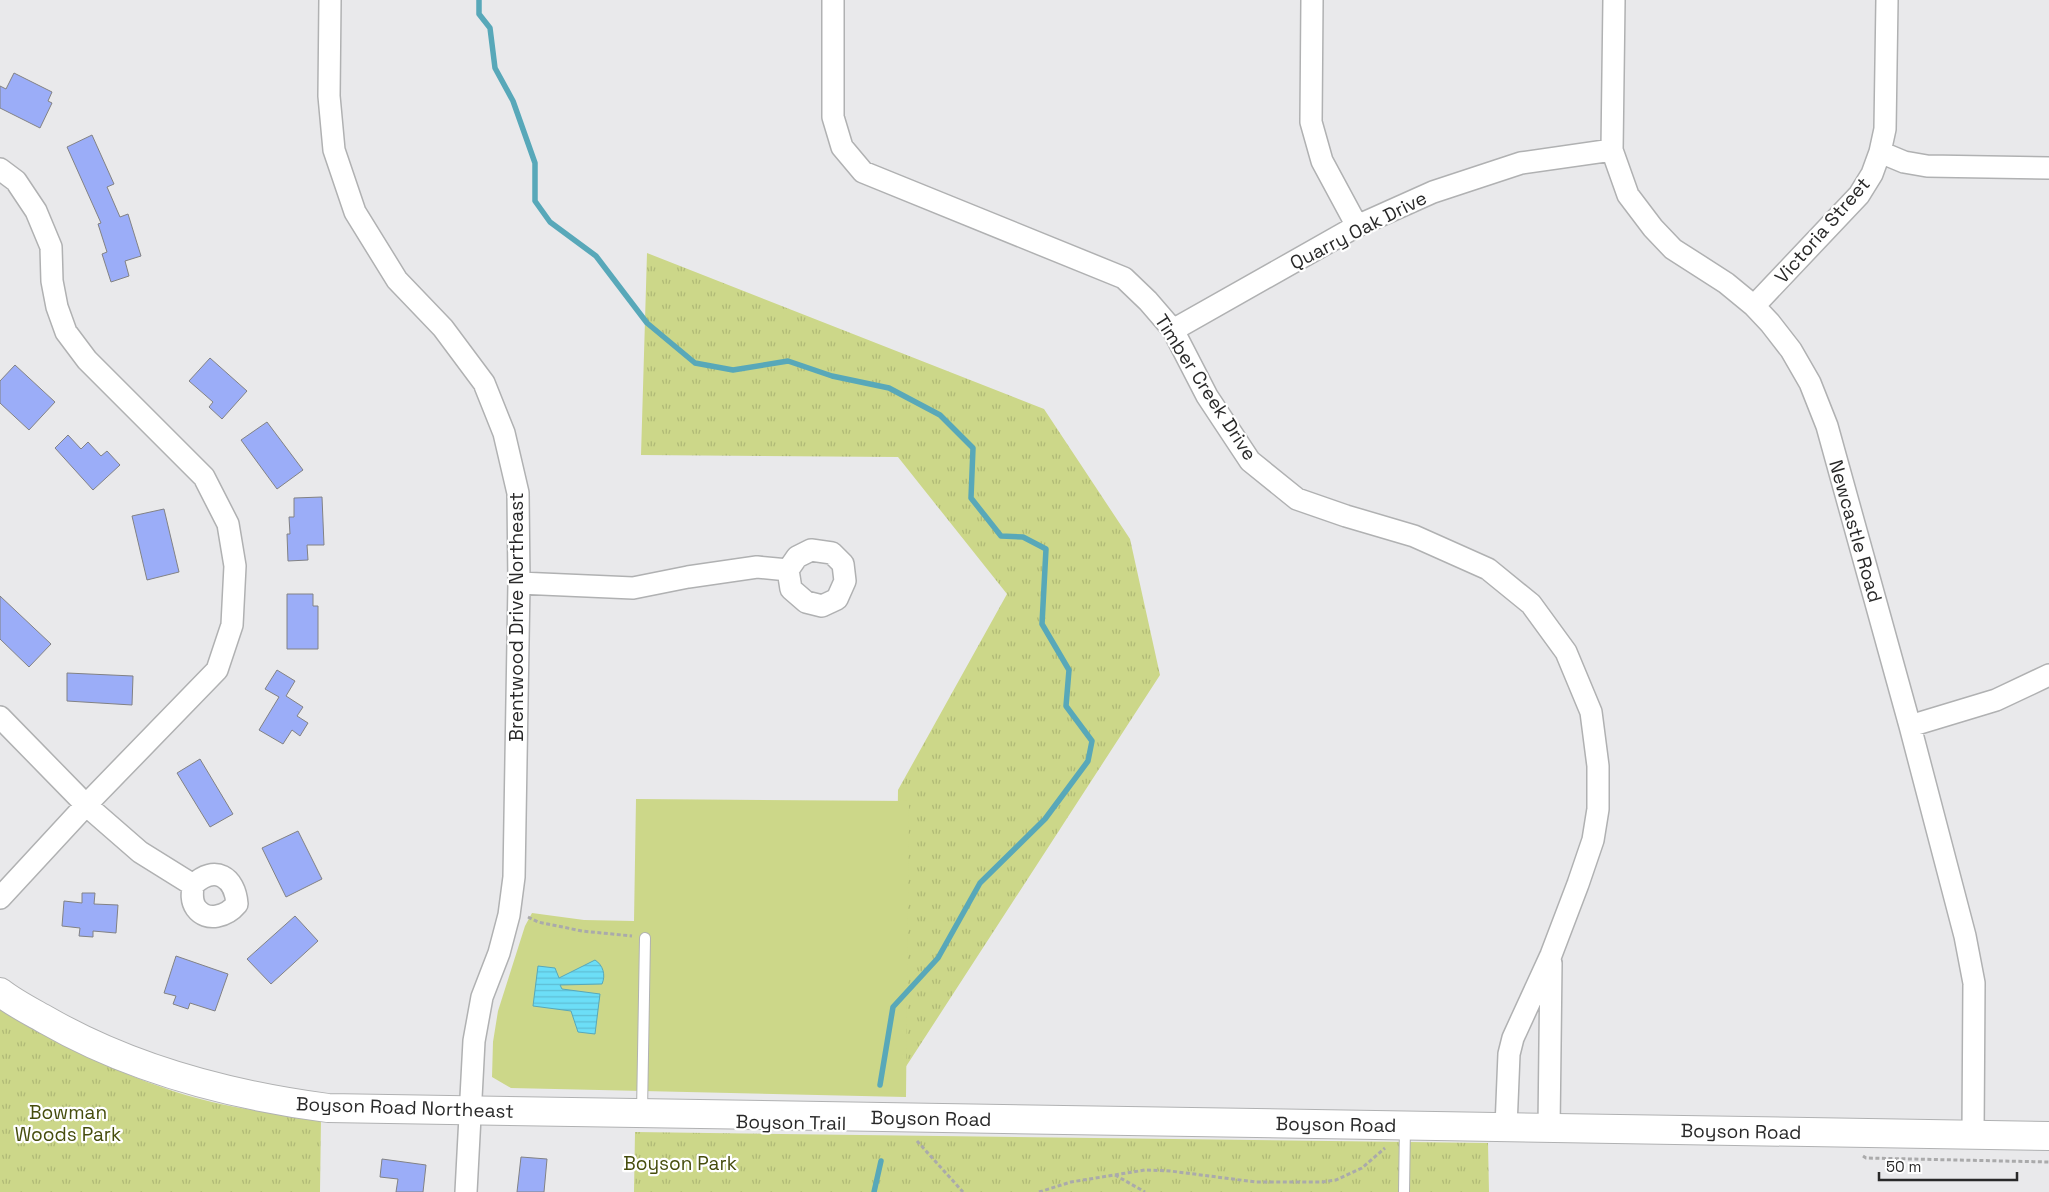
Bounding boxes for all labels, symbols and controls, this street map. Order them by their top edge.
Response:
street label: Victoria Street [1769,172,1876,289]
street label: Quarry Oak Drive [1286,185,1431,276]
street label: Timber Creek Drive [1149,309,1262,465]
street label: Newcastle Road [1823,457,1888,605]
street label: Brentwood Drive Northeast [504,492,529,742]
street label: Boyson Road Northeast [295,1091,514,1124]
park label: Bowman Woods Park [15,1100,121,1147]
street label: Boyson Road [870,1105,992,1132]
street label: Boyson Trail [736,1109,846,1136]
street label: Boyson Road [1275,1111,1397,1138]
street label: Boyson Road [1680,1118,1802,1145]
scale bar [1879,1150,2016,1182]
park label: Boyson Park [623,1151,737,1176]
text: 50 m [1886,1157,1921,1176]

